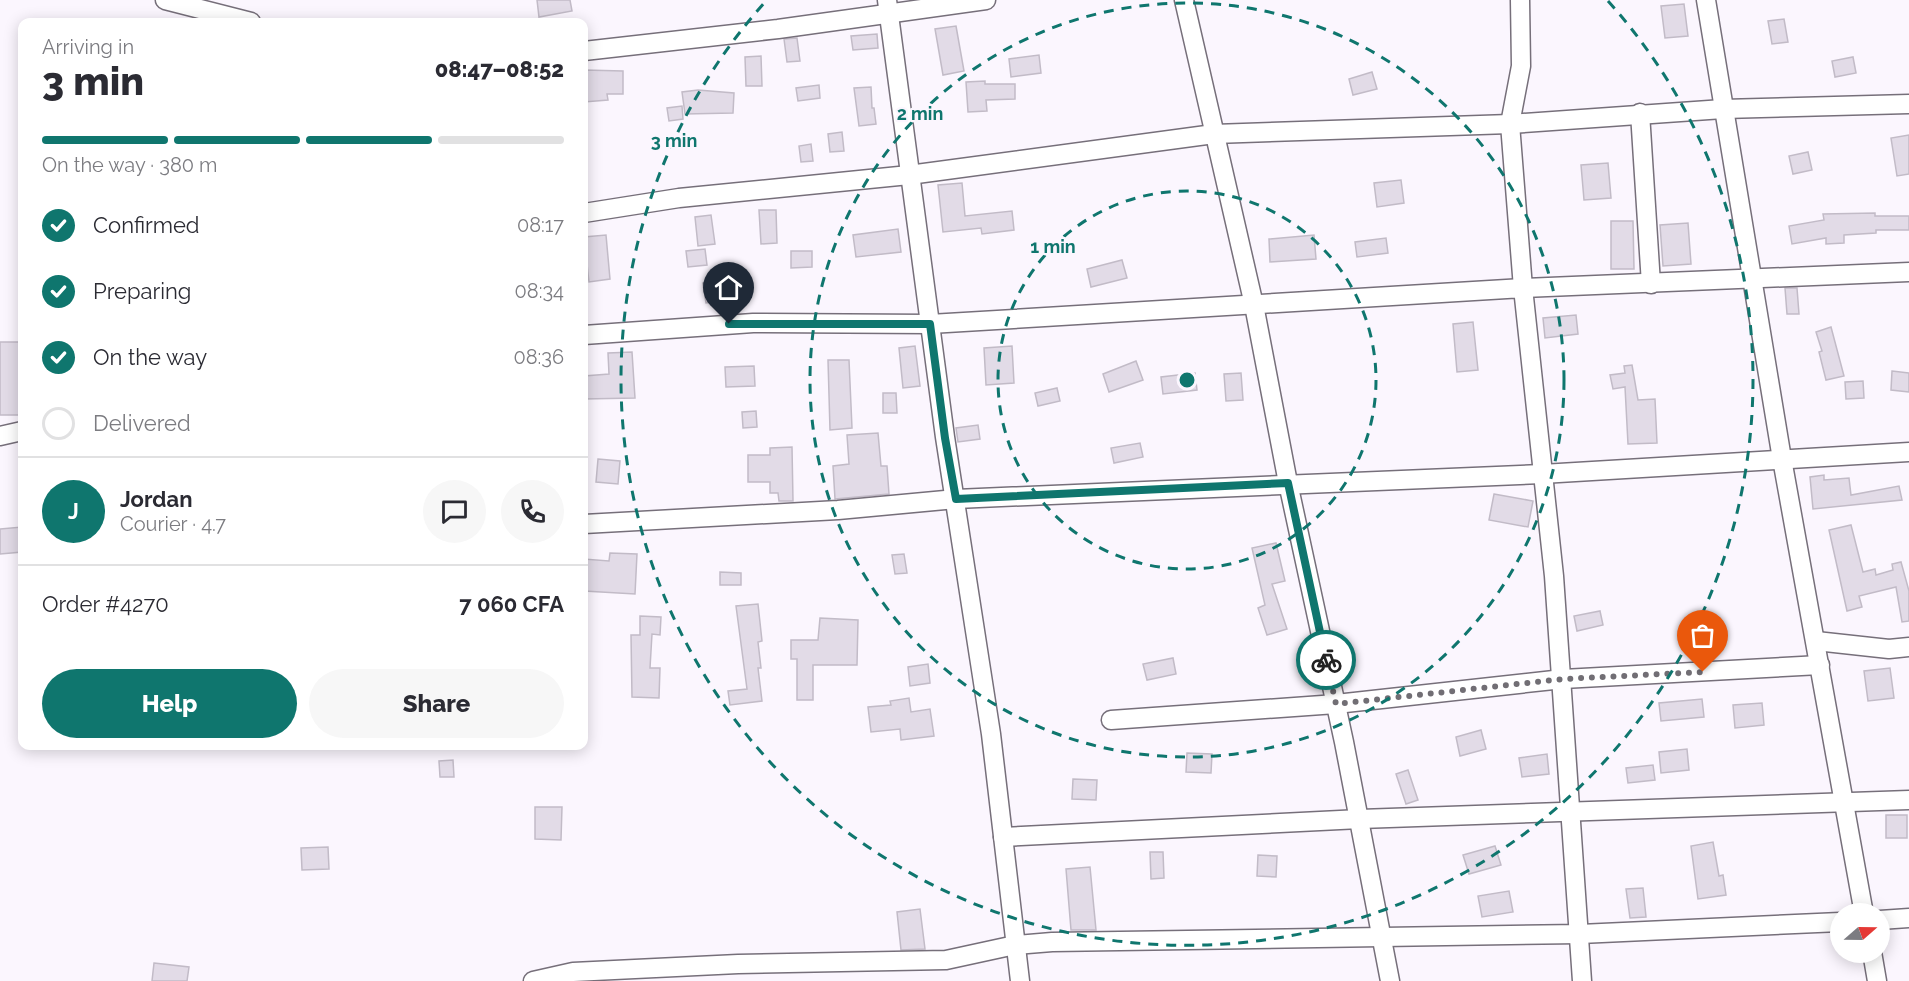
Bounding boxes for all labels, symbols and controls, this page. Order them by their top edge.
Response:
text: Arriving in [42,35,134,59]
text: 08:47–08:52 [435,56,564,82]
text: 3 min [42,58,144,104]
text: 2 min [897,103,943,124]
text: 3 min [651,130,697,151]
text: On the way · 380 m [42,153,217,177]
icon: check [42,209,75,242]
text: Confirmed [93,212,200,238]
text: 08:17 [517,213,564,237]
text: 1 min [1030,236,1076,257]
pin [703,262,754,324]
icon: home [712,271,745,304]
icon: check [42,275,75,308]
text: Preparing [93,278,191,304]
text: 08:34 [515,279,564,303]
icon: check [42,341,75,374]
text: On the way [93,344,207,370]
text: 08:36 [513,345,564,369]
centre of rings [1177,370,1197,390]
text: Delivered [93,410,191,436]
button: chat [423,480,486,543]
button: phone [501,480,564,543]
text: Jordan [120,486,192,512]
text: J [68,498,79,524]
text: Courier · 4.7 [120,512,226,536]
text: Order #4270 [42,591,169,617]
text: 7 060 CFA [459,591,564,617]
pin [1677,610,1728,672]
icon: bag [1686,619,1719,652]
courier [1296,630,1356,690]
icon: bike [1310,644,1343,677]
button: Help [42,669,297,738]
button: Share [309,669,564,738]
north arrow [1830,903,1890,963]
map controls [1830,903,1890,963]

